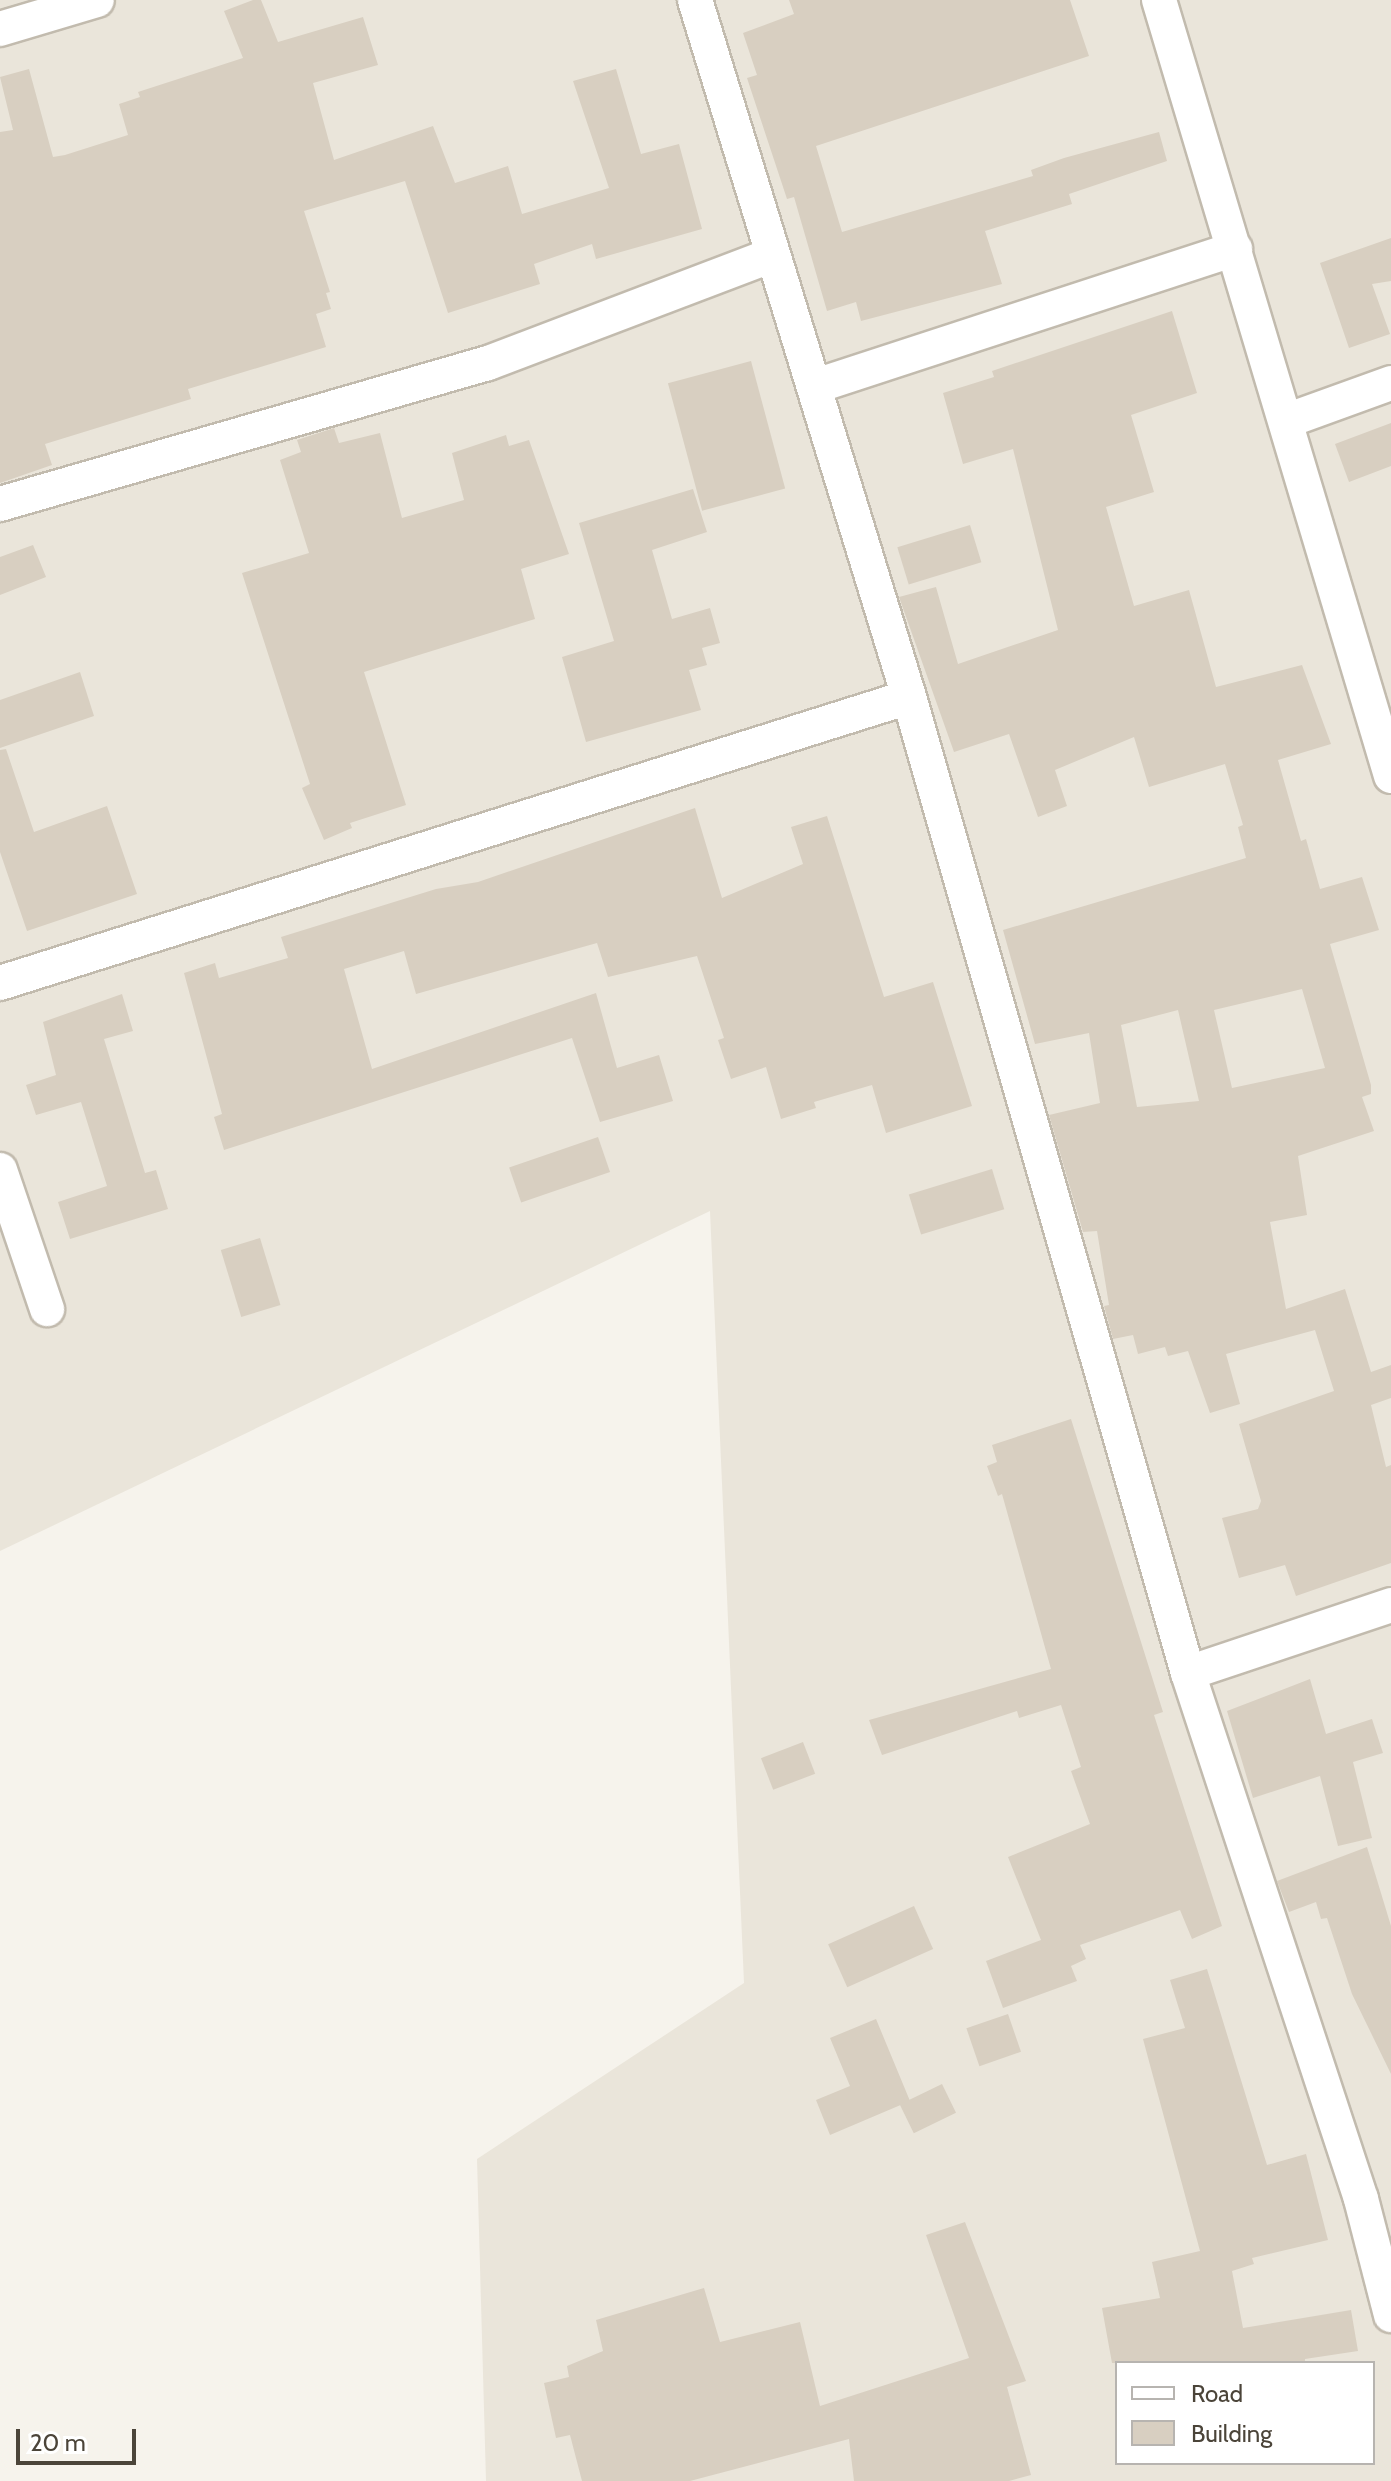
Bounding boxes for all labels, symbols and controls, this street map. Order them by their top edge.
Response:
legend [1115,2361,1375,2465]
text: Road [1191,2379,1243,2408]
scale bar [20,2413,140,2463]
text: Building [1191,2419,1272,2448]
text: 20 m [30,2428,86,2457]

